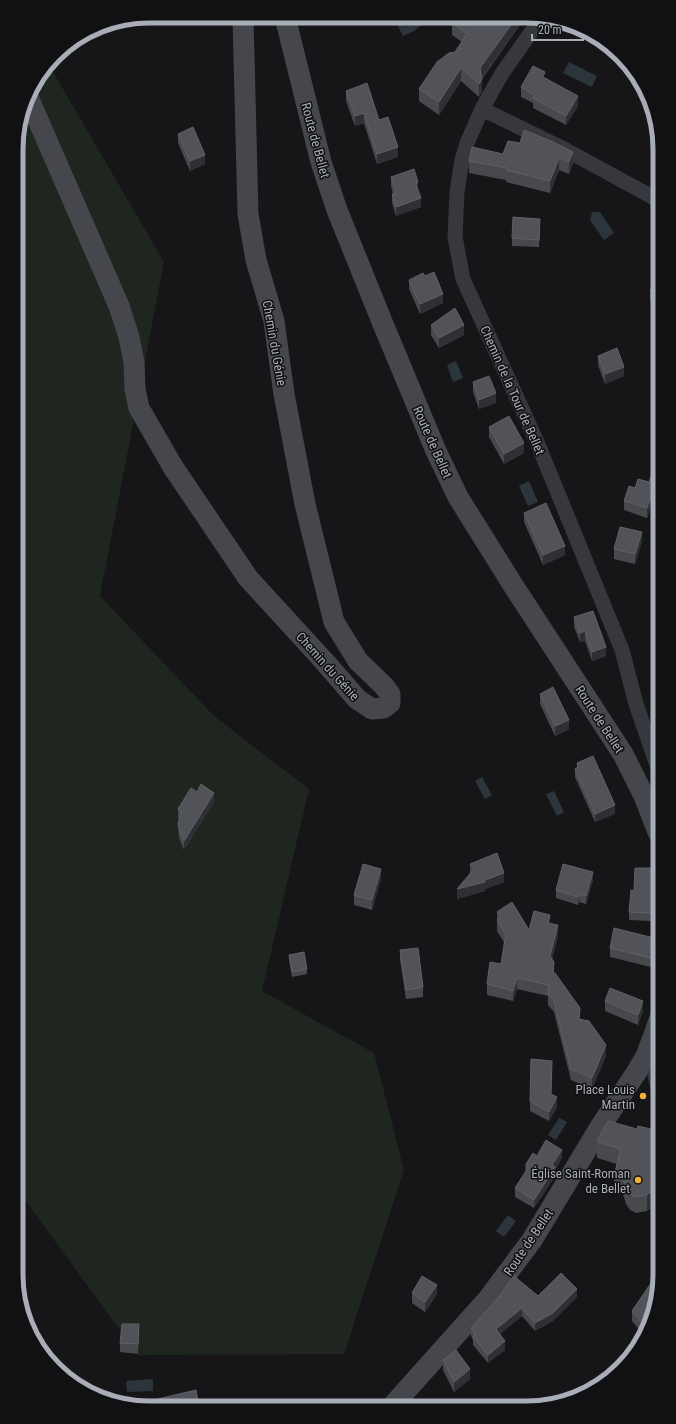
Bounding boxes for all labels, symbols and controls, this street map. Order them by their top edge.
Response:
scale bar [532,16,583,42]
text: 20 m [538,23,562,37]
street label: Route de Bellet [298,101,333,180]
street label: Chemin du Génie [260,299,289,387]
street label: Chemin de la Tour de Bellet [477,323,548,457]
street label: Route de Bellet [410,404,455,481]
street label: Chemin du Génie [293,629,362,704]
street label: Route de Bellet [572,683,627,756]
place label: Place Louis Martin [576,1082,635,1112]
marker: Place Louis Martin [638,1091,648,1101]
place label: Église Saint-Roman de Bellet [531,1166,630,1196]
marker: Église Saint-Roman de Bellet [633,1175,643,1185]
street label: Route de Bellet [501,1206,556,1279]

